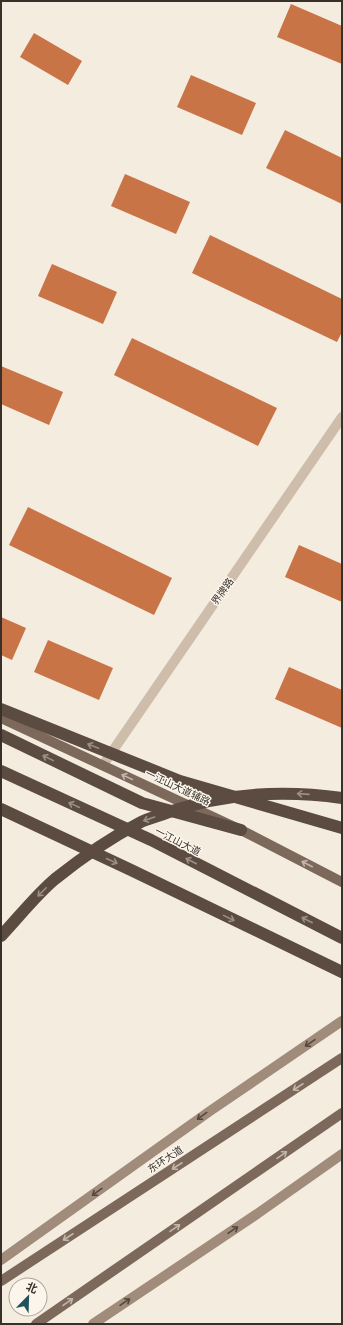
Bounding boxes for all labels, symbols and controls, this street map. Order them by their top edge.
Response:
street label: 界牌路 [208,575,236,607]
one-way arrow [87,741,99,749]
one-way arrow [43,754,55,761]
street label: 一江山大道辅路 [144,767,212,807]
one-way arrow [122,773,134,780]
one-way arrow [297,790,310,798]
one-way arrow [68,801,80,808]
one-way arrow [143,816,155,824]
street label: 一江山大道 [153,824,203,858]
one-way arrow [186,857,198,864]
one-way arrow [106,858,118,865]
one-way arrow [302,860,314,867]
one-way arrow [37,887,47,897]
one-way arrow [223,914,235,922]
one-way arrow [301,916,313,923]
one-way arrow [305,1039,316,1047]
one-way arrow [292,1083,303,1091]
one-way arrow [197,1112,208,1120]
street label: 东环大道 [145,1143,185,1175]
one-way arrow [276,1151,287,1159]
one-way arrow [172,1162,183,1170]
one-way arrow [91,1188,102,1196]
one-way arrow [169,1224,180,1232]
one-way arrow [227,1226,238,1234]
one-way arrow [63,1233,74,1241]
north arrow [8,1277,48,1317]
text: 北 [25,1279,40,1295]
one-way arrow [62,1298,73,1306]
one-way arrow [119,1298,130,1306]

